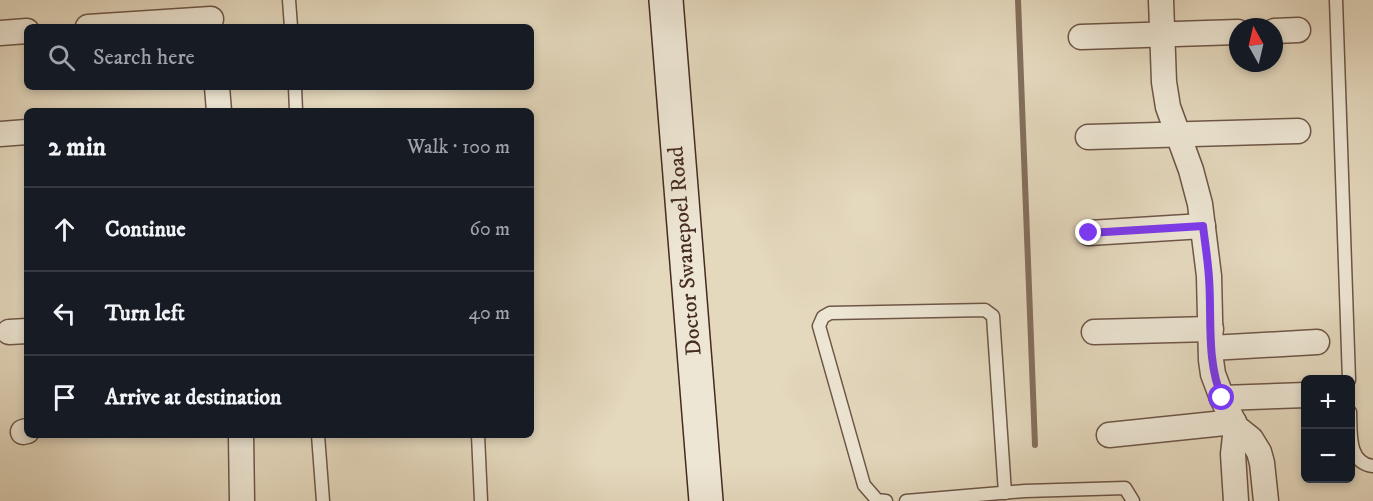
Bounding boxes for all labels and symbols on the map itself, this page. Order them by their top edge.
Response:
north arrow [1229,18,1283,72]
street label: Doctor Swanepoel Road [662,145,708,357]
route end [1075,219,1101,245]
route start [1208,384,1234,410]

